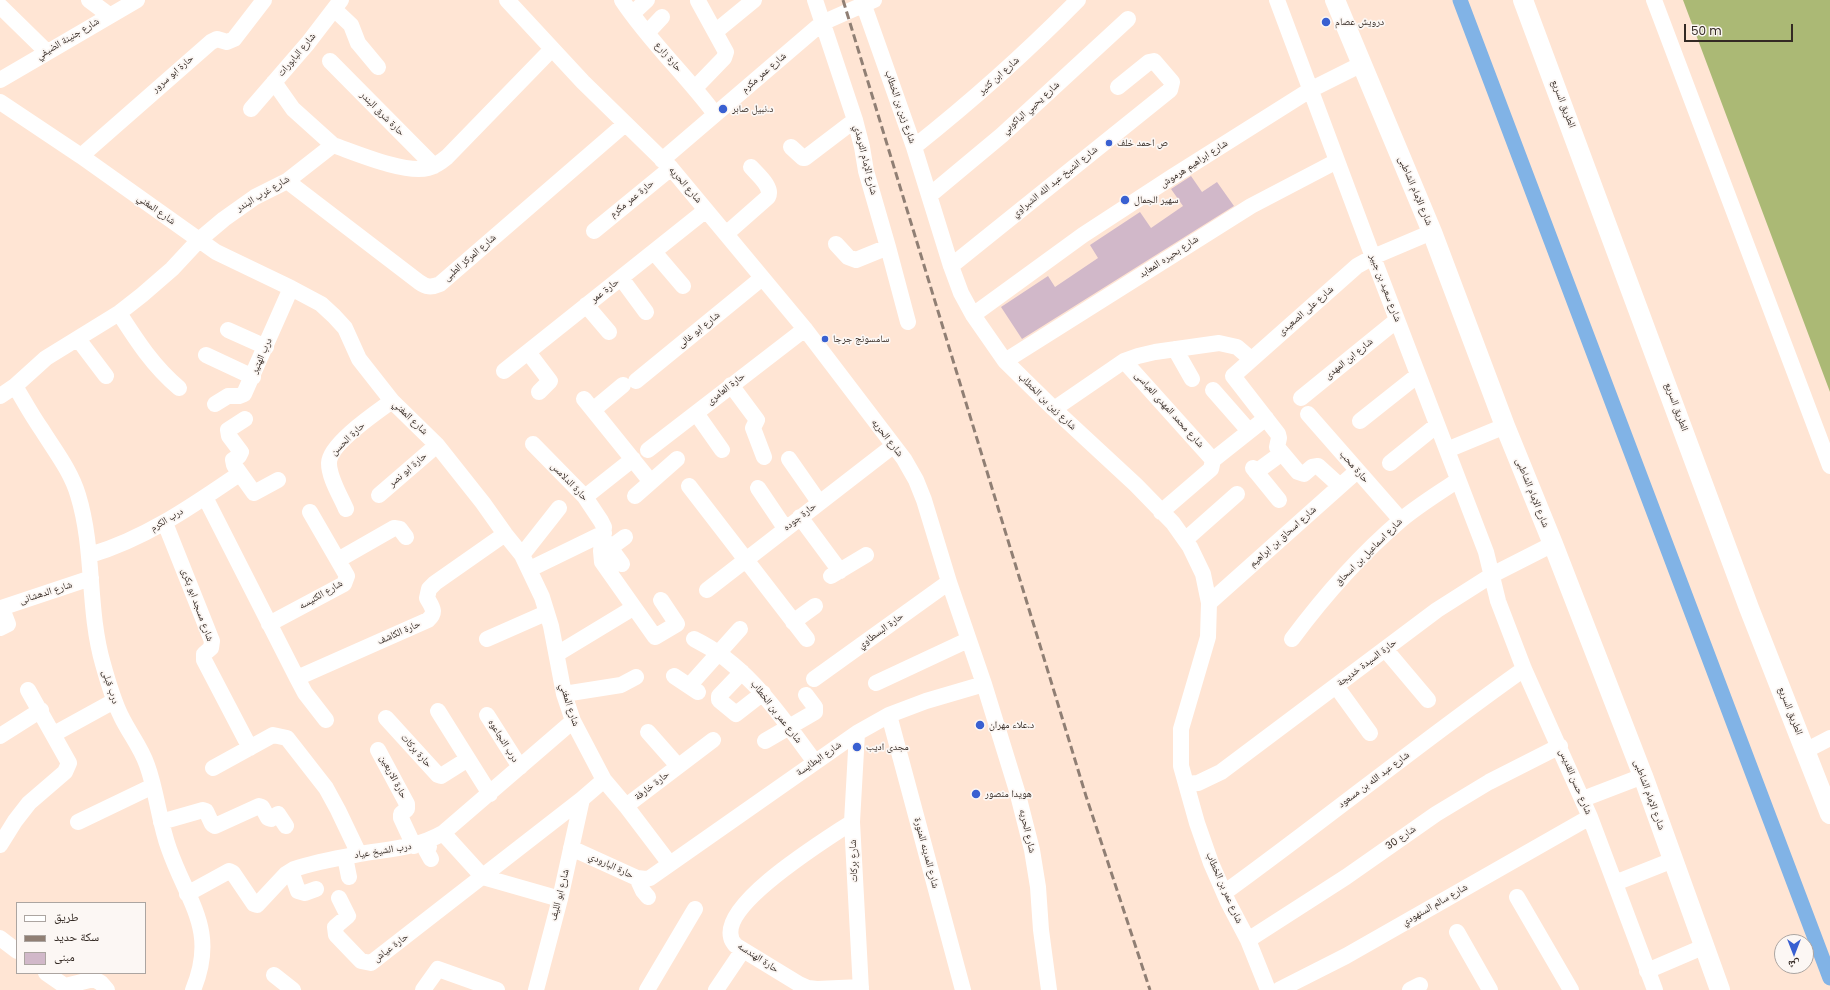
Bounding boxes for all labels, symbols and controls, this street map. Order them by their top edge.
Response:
street label: شارع جنينة الضيفي [34,15,102,63]
marker: درويش عصام [1320,16,1332,28]
place label: درويش عصام [1335,16,1384,28]
scale bar [1686,16,1795,42]
text: 50 m [1691,22,1722,39]
street label: شارع البابورات [275,31,319,79]
street label: حارة زارع [652,40,684,74]
street label: شارع عمر مكرم [739,50,789,96]
street label: حارة ابو سرور [150,53,196,95]
street label: شارع ابن كثير [976,55,1022,97]
street label: شارع زين بن الخطاب [882,69,918,145]
street label: الطريق السريع [1548,78,1578,130]
street label: شارع يحيي الباكوبي [1000,79,1062,137]
street label: حارة شرق البندر [357,89,407,139]
marker: د.نبيل صابر [717,103,729,115]
place label: د.نبيل صابر [732,103,773,115]
street label: شارع الإمام الترمذي [851,124,879,196]
place label: ص احمد خلف [1117,137,1168,149]
marker: ص احمد خلف [1104,138,1114,148]
street label: شارع ابراهيم هرموش [1158,138,1230,190]
street label: شارع الشيخ عبد الله الشبراوي [1010,144,1100,220]
street label: شارع الإمام الشاطبى [1395,155,1435,227]
street label: شارع الحريه [666,164,704,206]
street label: شارع غرب البندر [234,173,292,215]
street label: حارة عمر مكرم [607,178,657,220]
street label: شارع المغني [134,192,178,228]
marker: سهير الجمال [1119,194,1131,206]
place label: سهير الجمال [1134,194,1178,206]
street label: شارع المركز الطبى [441,232,499,284]
street label: شارع بحيره المعابد [1137,233,1201,281]
street label: شارع سعيد بن جبير [1367,252,1403,324]
street label: حارة عمر [588,276,622,306]
street label: شارع على الصعيدى [1276,284,1336,338]
street label: شارع ابو غالى [676,309,722,351]
place label: سامسونج جرجا [833,333,889,345]
marker: سامسونج جرجا [820,334,830,344]
street label: درب الهتير [249,336,275,376]
street label: شارع ابن المهدى [1322,336,1376,382]
street label: حارة العامرى [704,370,748,408]
street label: شارع محمد المهدى العباسى [1132,370,1206,450]
street label: شارع زين بن الخطاب [1015,371,1079,433]
street label: الطريق السريع [1662,381,1690,433]
street label: شارع المغني [390,398,430,438]
street label: شارع الحريه [868,417,906,459]
street label: حارة الحسن [328,420,368,458]
street label: حارة محب [1337,448,1371,486]
street label: حارة ابو نصر [386,450,430,490]
street label: شارع الإمام الشاطبى [1513,456,1551,530]
street label: حارة الدلامس [548,460,590,504]
street label: حارة جوده [781,500,819,534]
street label: شارع اسحاق بن ابراهيم [1247,504,1319,570]
street label: درب الكرم [148,505,186,535]
street label: شارع اسماعيل بن اسحاق [1333,516,1405,588]
street label: شارع مسجد ابو بكرى [178,567,216,643]
street label: شارع الكنيسه [297,578,345,612]
street label: شارع الدهشانى [18,579,74,607]
street label: حارة البسطاوي [856,611,906,651]
street label: حارة الكاشف [376,618,422,648]
street label: حارة السيدة خديجة [1335,637,1399,689]
street label: درب قبلى [99,669,121,705]
street label: شارع عمر بن الخطاب [748,678,804,746]
street label: شارع المغني [556,682,582,728]
street label: الطريق السريع [1775,685,1805,737]
street label: درب النجاعوه [485,717,521,765]
marker: د.علاء مهران [974,719,986,731]
place label: د.علاء مهران [989,719,1034,731]
street label: حارة بركات [398,732,434,770]
street label: شارع البطايسة [794,739,844,779]
marker: مجدى اديب [851,741,863,753]
place label: مجدى اديب [866,741,909,753]
street label: شارع حسن القديس [1556,747,1594,817]
street label: شارع عبد الله بن مسعود [1336,749,1412,811]
street label: حارة الاربعين [377,753,409,801]
street label: شارع الإمام الشاطبى [1631,758,1667,832]
street label: حارة خارفة [632,769,672,803]
marker: هويدا منصور [970,788,982,800]
place label: هويدا منصور [985,788,1032,800]
street label: شارع الحريه [1016,808,1038,854]
street label: شارع المدينه المنورة [911,816,941,890]
street label: شارع 30 [1384,823,1418,853]
street label: شارع بركات [847,839,861,883]
street label: درب الشيخ عياد [354,841,412,861]
street label: حارة البارودي [587,850,635,882]
street label: شارع عمر بن الخطاب [1203,851,1245,925]
street label: شارع ابو الليف [548,868,572,922]
street label: شارع سالم السنهودي [1400,881,1470,929]
legend [16,902,146,974]
text: طريق [54,908,79,925]
text: سكة حديد [54,928,99,945]
street label: حارة عياش [371,931,411,965]
north arrow [1774,934,1814,974]
street label: حارة الهندسه [735,940,781,976]
text: مبنى [54,948,75,965]
text: ش [1788,957,1800,973]

